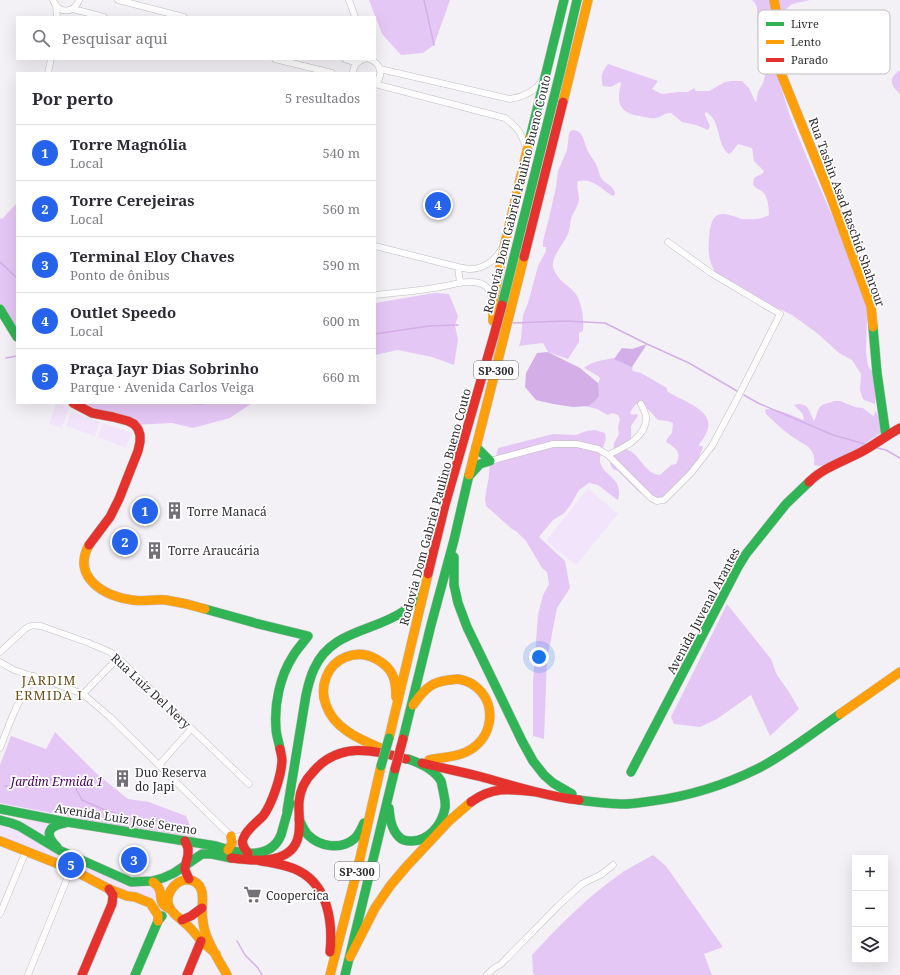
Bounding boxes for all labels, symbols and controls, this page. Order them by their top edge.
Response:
legend [758,10,890,74]
search box [16,16,376,60]
text: Livre [791,16,819,31]
icon: search [30,27,52,49]
text: Pesquisar aqui [62,28,168,48]
text: Lento [791,34,821,49]
text: Parado [791,52,828,67]
street label: Rodovia Dom Gabriel Paulino Bueno Couto [479,73,555,315]
text: Por perto [32,87,114,110]
text: 5 resultados [285,89,360,107]
street label: Rua Tashin Asad Raschid Shahrour [805,115,889,309]
text: Torre Magnólia [70,134,187,154]
text: 1 [41,144,49,162]
text: 540 m [323,144,360,162]
text: Local [70,154,103,172]
text: Torre Cerejeiras [70,190,194,210]
pin: 4 [425,190,451,220]
text: 2 [41,200,49,218]
text: 560 m [323,200,360,218]
text: Local [70,210,103,228]
text: Terminal Eloy Chaves [70,246,234,266]
text: 3 [41,256,49,274]
text: 590 m [323,256,360,274]
text: Ponto de ônibus [70,266,170,284]
text: Outlet Speedo [70,302,176,322]
text: 4 [41,312,49,330]
text: 600 m [323,312,360,330]
text: Local [70,322,103,340]
text: Praça Jayr Dias Sobrinho [70,358,259,378]
road number: SP-300 [474,361,518,379]
text: 5 [41,368,49,386]
text: 660 m [323,368,360,386]
text: Parque · Avenida Carlos Veiga [70,378,254,396]
street label: Rodovia Dom Gabriel Paulino Bueno Couto [395,386,475,628]
pin: 1 [132,496,158,526]
building icon: Torre Manacá [164,501,184,521]
place label: Torre Manacá [187,503,267,520]
pin: 2 [112,527,138,557]
building icon: Torre Araucária [145,540,165,560]
place label: Torre Araucária [168,542,260,559]
street label: Avenida Juvenal Arantes [662,545,744,677]
your location [529,647,549,667]
street label: Rua Luiz Del Nery [107,649,195,733]
district label: JARDIM ERMIDA I [15,671,83,704]
place label: Duo Reserva do Japi [135,764,207,795]
building icon: Duo Reserva do Japi [112,769,132,789]
park label: Jardim Ermida 1 [9,773,103,790]
street label: Avenida Luiz José Sereno [54,799,198,839]
pin: 3 [121,845,147,875]
pin: 5 [58,850,84,880]
map controls [852,855,888,963]
button: + [852,855,888,891]
road number: SP-300 [335,862,379,880]
supermarket icon: Coopercica [243,885,263,905]
place label: Coopercica [266,887,329,904]
button: − [852,891,888,927]
button: layers [852,927,888,963]

